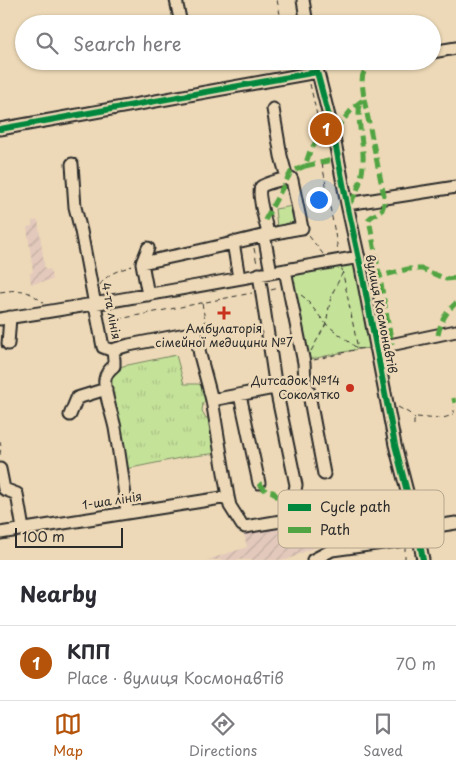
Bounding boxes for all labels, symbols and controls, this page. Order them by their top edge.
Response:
search box [15,15,441,70]
icon: search [33,29,61,57]
text: Search here [73,29,182,57]
pin: 1 [310,110,342,148]
your location [306,187,332,213]
street label: вулиця Космонавтів [362,253,402,375]
street label: 4-та лінія [98,281,126,341]
marker: Амбулаторія сімейної медицини №7 [217,306,231,320]
place label: Амбулаторія сімейної медицини №7 [155,319,293,351]
place label: Дитсадок №14 Соколятко [250,371,340,403]
marker: Дитсадок №14 Соколятко [344,382,356,394]
street label: 1-ша лінія [81,486,143,514]
legend [278,490,444,548]
text: Cycle path [320,496,391,517]
text: Path [320,519,350,540]
scale bar [15,525,122,548]
text: 100 m [22,526,65,547]
text: Nearby [20,577,97,609]
text: КПП [67,637,111,665]
text: 1 [32,651,40,675]
text: 70 m [396,651,436,675]
text: Place · вулиця Космонавтів [67,665,284,689]
tab: Map [53,710,83,761]
tab: Directions [189,710,257,761]
tab: Saved [363,710,403,761]

